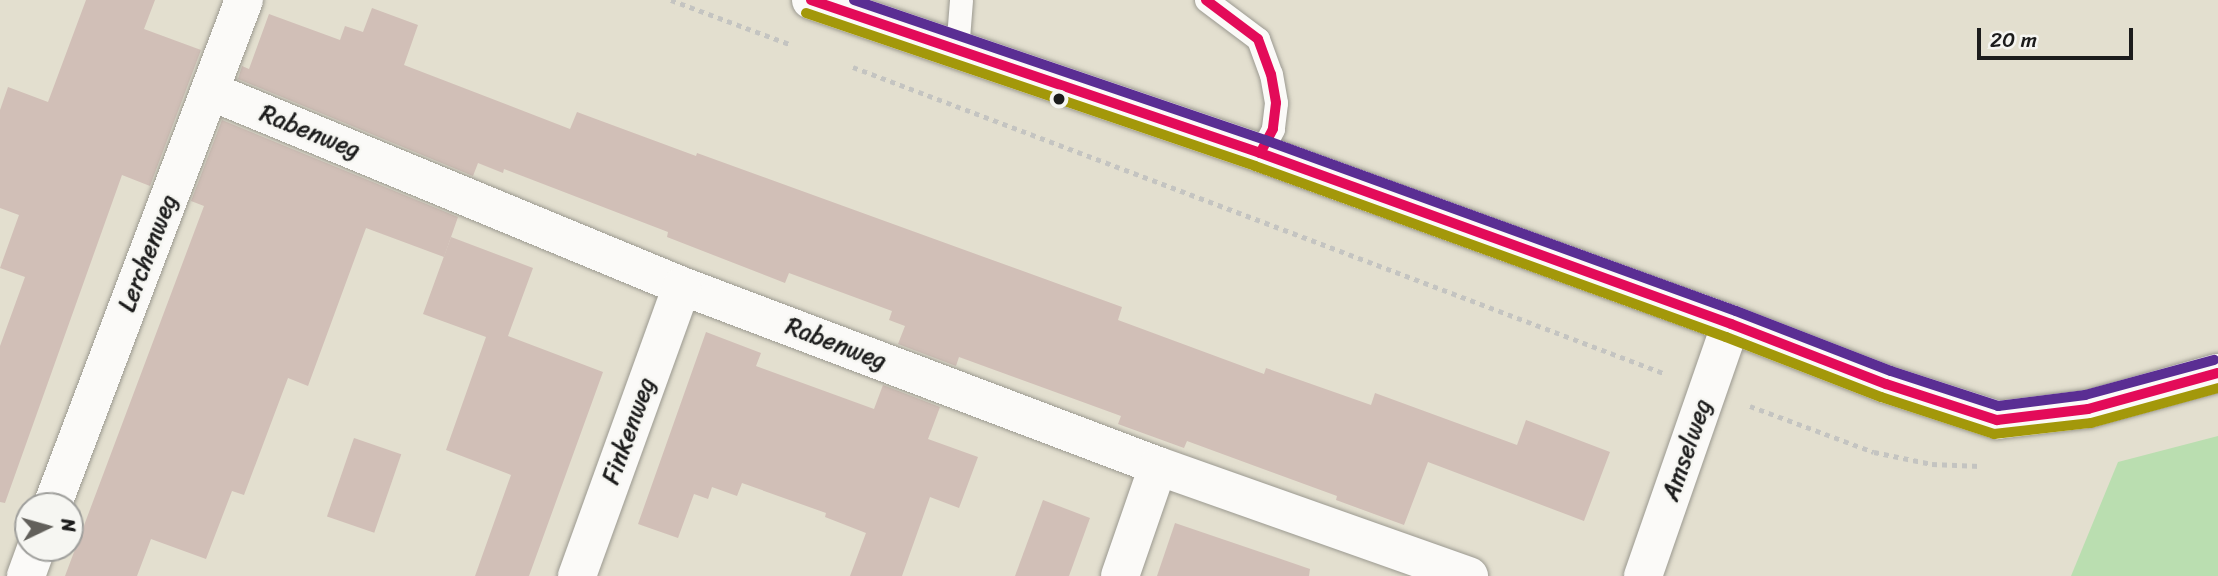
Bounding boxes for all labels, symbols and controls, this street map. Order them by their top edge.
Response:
scale bar [1980,14,2136,58]
text: 20 m [1990,21,2037,59]
unlabelled marker [1052,92,1066,106]
street label: Rabenweg [256,99,364,165]
street label: Lerchenweg [112,190,184,316]
street label: Rabenweg [782,312,890,376]
street label: Finkenweg [596,374,662,488]
street label: Amselweg [1656,395,1718,505]
north arrow [14,492,84,562]
text: N [51,517,85,533]

